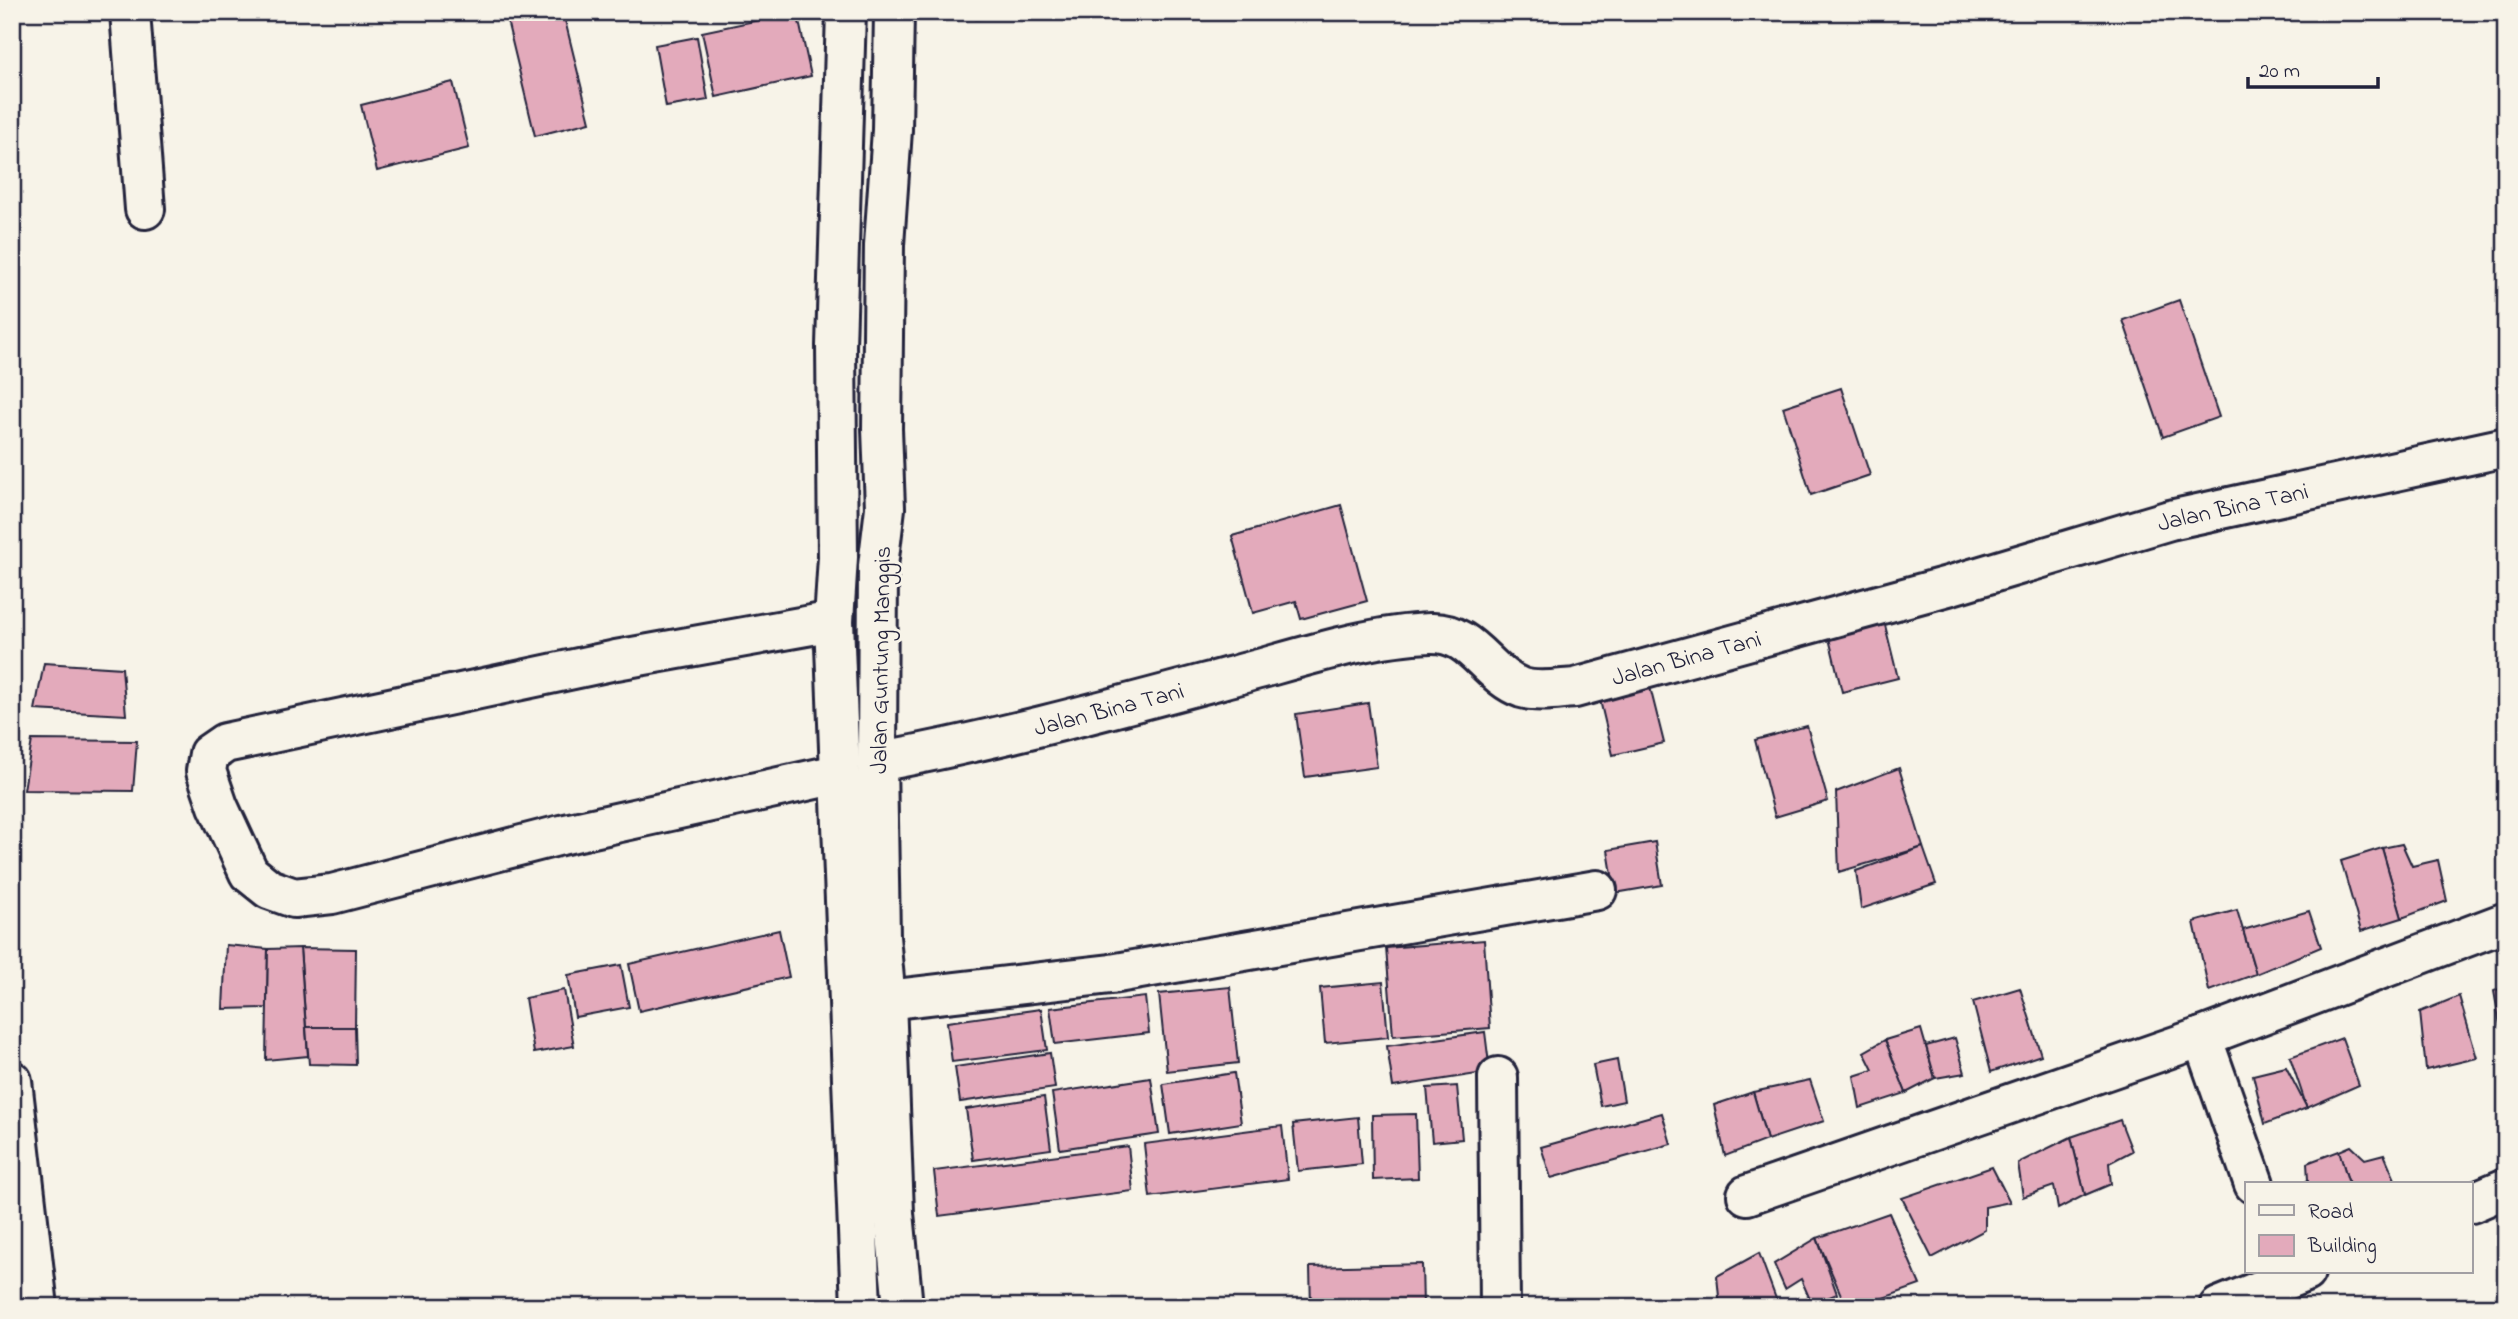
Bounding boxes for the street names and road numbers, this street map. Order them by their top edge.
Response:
street label: Jalan Bina Tani [2153,475,2312,543]
street label: Jalan Guntung Manggis [863,546,902,774]
street label: Jalan Bina Tani [1608,623,1766,697]
street label: Jalan Bina Tani [1031,675,1188,747]

